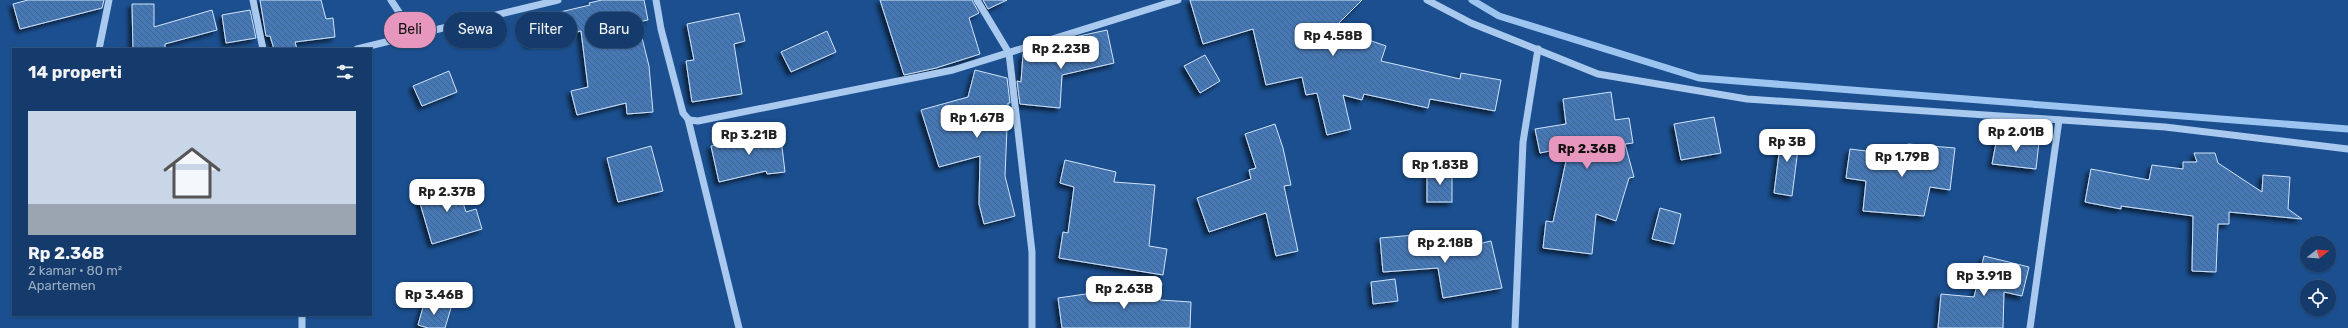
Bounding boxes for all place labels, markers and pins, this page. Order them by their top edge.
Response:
pin: Rp 4.58B [1292,23,1374,57]
pin: Rp 2.23B [1020,36,1102,70]
pin: Rp 1.67B [936,105,1018,139]
pin: Rp 2.01B [1975,119,2057,153]
pin: Rp 3.21B [708,122,790,156]
pin: Rp 3B [1759,129,1815,163]
pin: Rp 2.36B [1546,136,1628,170]
pin: Rp 1.79B [1861,144,1943,178]
pin: Rp 1.83B [1399,152,1481,186]
pin: Rp 2.37B [406,179,488,213]
pin: Rp 2.18B [1404,230,1486,264]
pin: Rp 3.91B [1943,263,2025,297]
pin: Rp 2.63B [1083,276,1165,310]
pin: Rp 3.46B [393,282,475,316]

